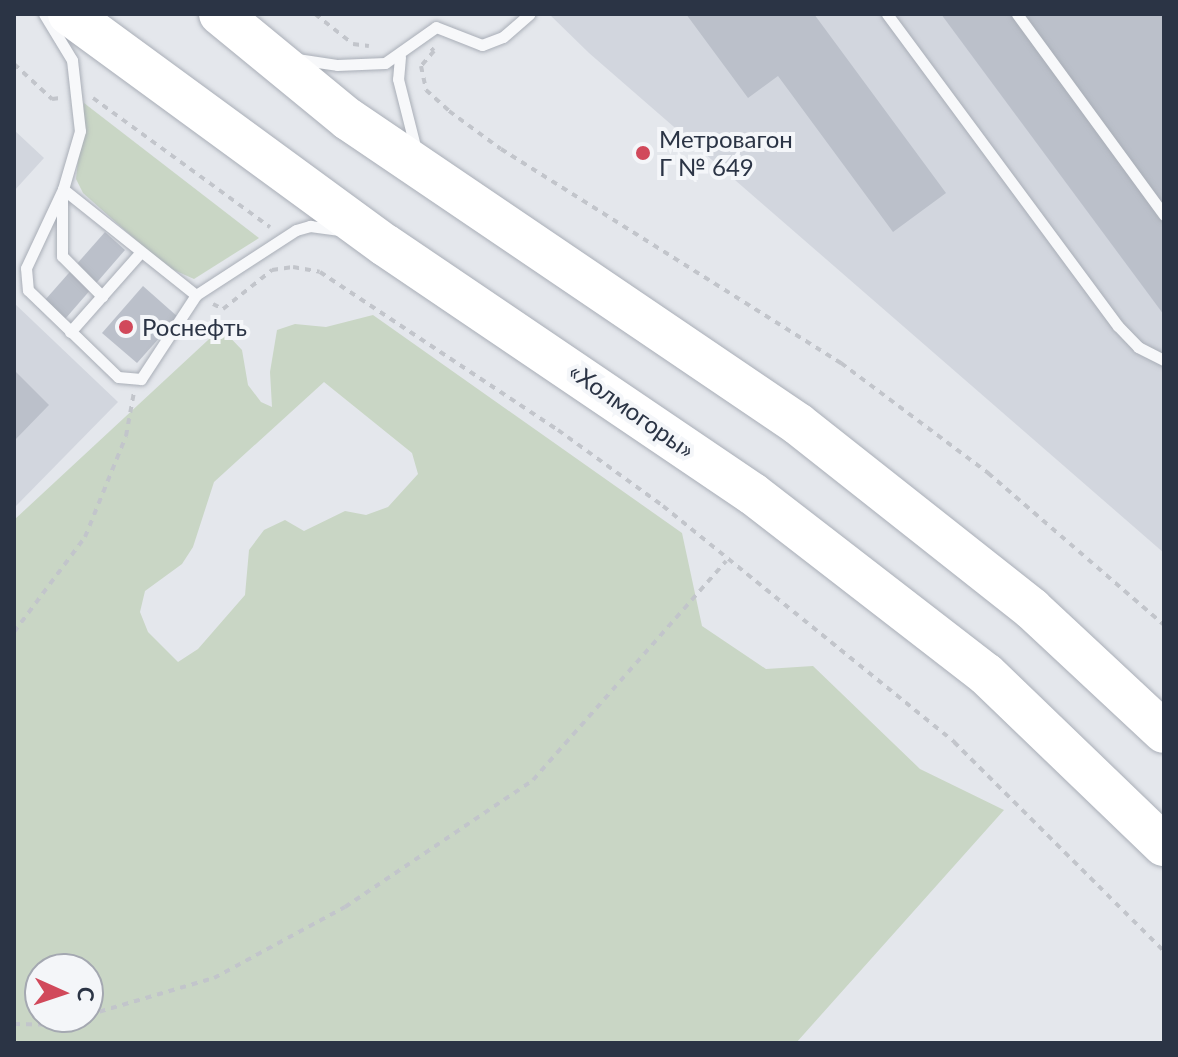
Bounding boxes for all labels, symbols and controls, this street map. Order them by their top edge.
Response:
place label: Метровагон Г № 649 [659,125,793,181]
marker: Метровагон Г № 649 [634,144,652,162]
place label: Роснефть [142,313,247,341]
marker: Роснефть [117,318,135,336]
street label: «Холмогоры» [564,356,700,464]
north arrow [24,953,104,1033]
text: С [73,986,100,1002]

